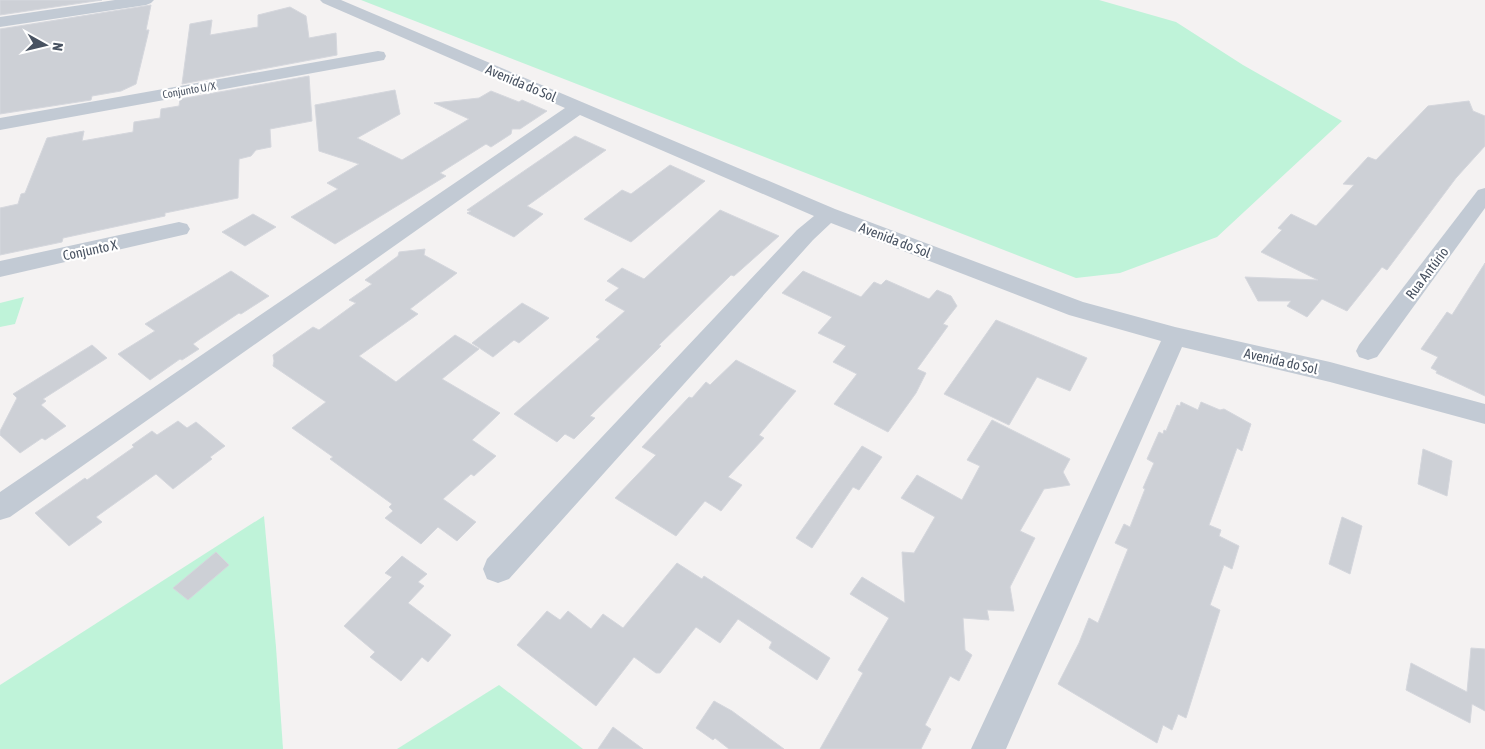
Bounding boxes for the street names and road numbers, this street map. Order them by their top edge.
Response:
street label: Avenida do Sol [483,61,559,105]
street label: Conjunto U/X [162,79,216,101]
street label: Avenida do Sol [857,219,933,261]
street label: Conjunto X [61,236,119,264]
street label: Rua Antúrio [1402,244,1452,302]
street label: Avenida do Sol [1243,345,1320,377]

